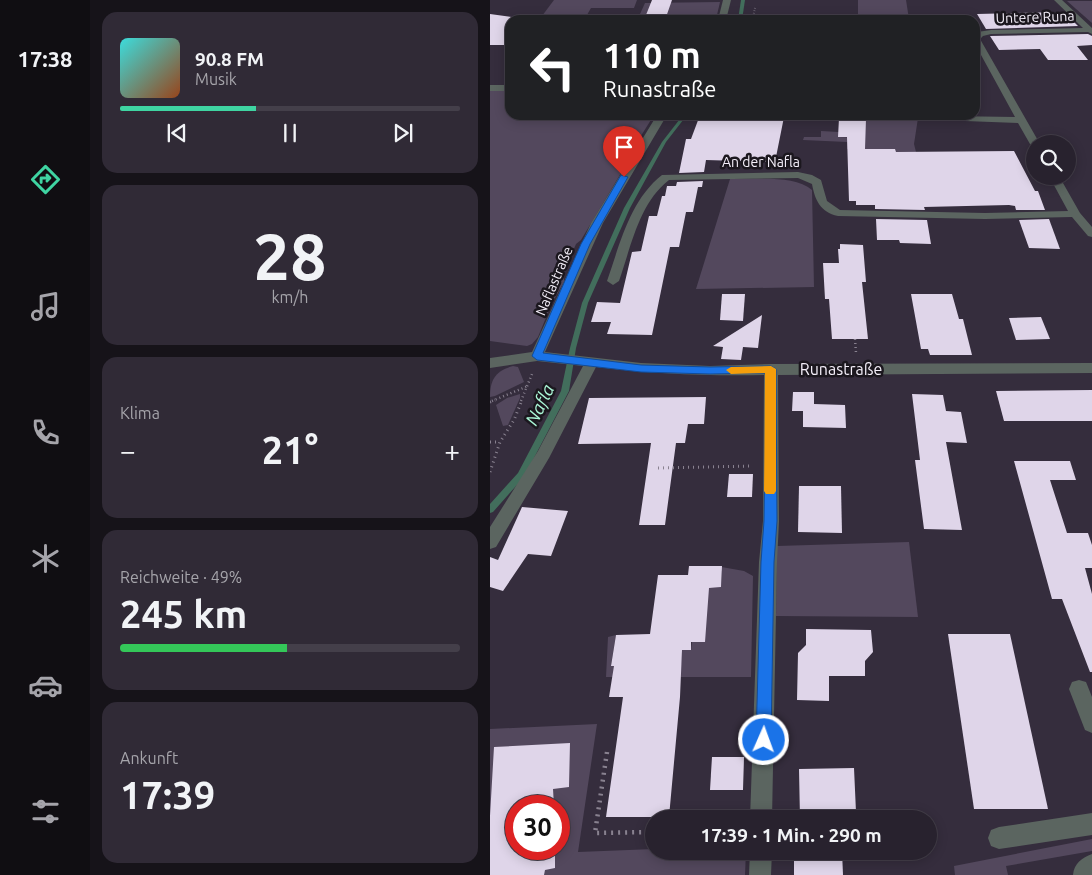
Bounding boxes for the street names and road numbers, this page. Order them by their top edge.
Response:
street label: Untere Runa [995,8,1075,26]
street label: An der Nafla [722,154,800,170]
street label: Naflastraße [532,244,576,318]
street label: Runastraße [800,360,882,378]

